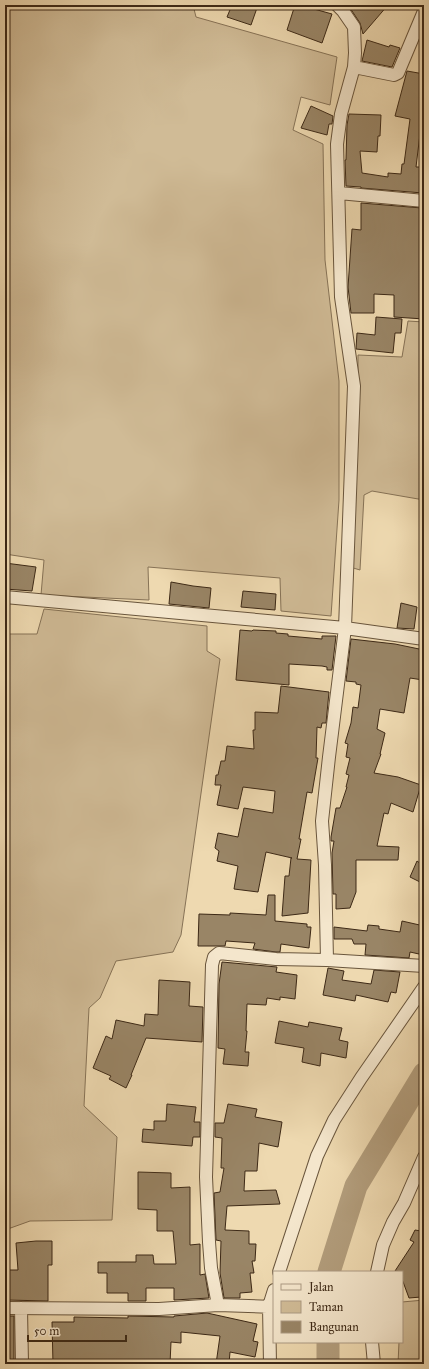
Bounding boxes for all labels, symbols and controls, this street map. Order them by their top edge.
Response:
legend [273,1271,403,1343]
text: Jalan [307,1280,334,1295]
text: Taman [309,1300,344,1314]
scale bar [28,1317,126,1343]
text: Bangunan [309,1320,359,1335]
text: 50 m [34,1324,59,1338]

